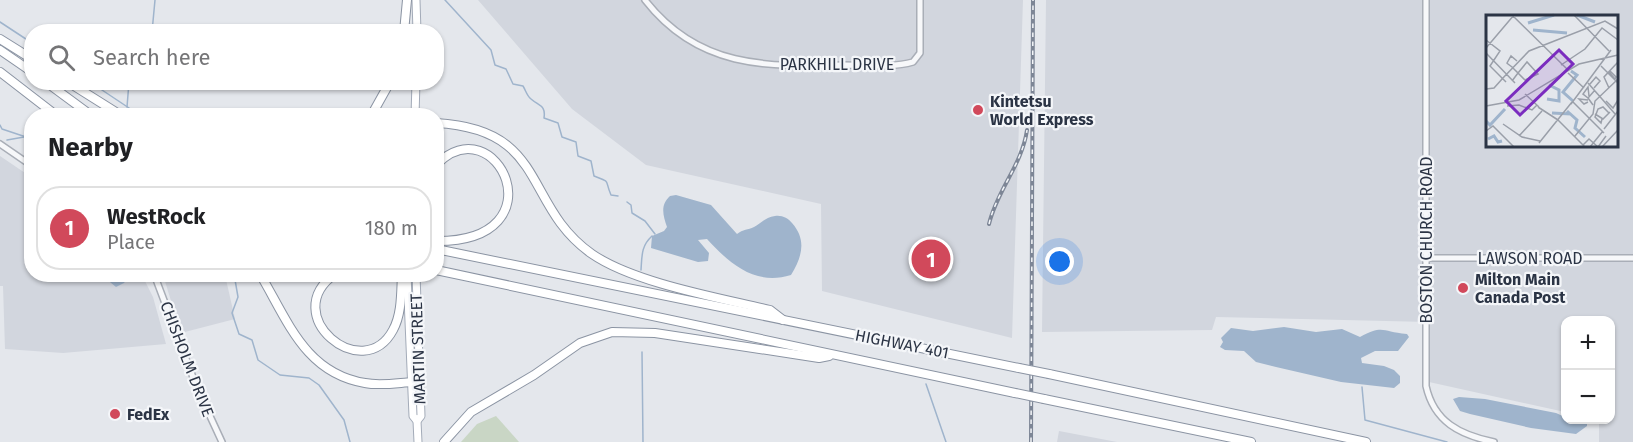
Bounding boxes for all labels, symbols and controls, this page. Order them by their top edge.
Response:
inset map [1486,15,1618,147]
search box [24,24,444,90]
icon: search [45,41,78,74]
text: Search here [93,44,211,71]
street label: PARKHILL DRIVE [780,55,894,74]
place label: Kintetsu World Express [990,92,1094,129]
marker: Kintetsu World Express [971,103,985,117]
text: Nearby [48,132,133,163]
street label: BOSTON CHURCH ROAD [1417,156,1436,324]
text: WestRock [107,203,205,230]
text: 1 [65,216,74,240]
text: 180 m [365,216,418,240]
text: Place [107,230,155,254]
pin: 1 [912,236,950,282]
your location [1045,247,1074,276]
street label: LAWSON ROAD [1477,249,1583,268]
place label: Milton Main Canada Post [1475,270,1566,307]
marker: Milton Main Canada Post [1456,281,1470,295]
street label: MARTIN STREET [407,293,429,405]
street label: CHISHOLM DRIVE [156,299,218,419]
map controls [1561,316,1615,424]
button: + [1561,316,1615,370]
street label: HIGHWAY 401 [853,326,951,362]
button: − [1561,370,1615,424]
place label: FedEx [127,405,170,424]
marker: FedEx [108,407,122,421]

